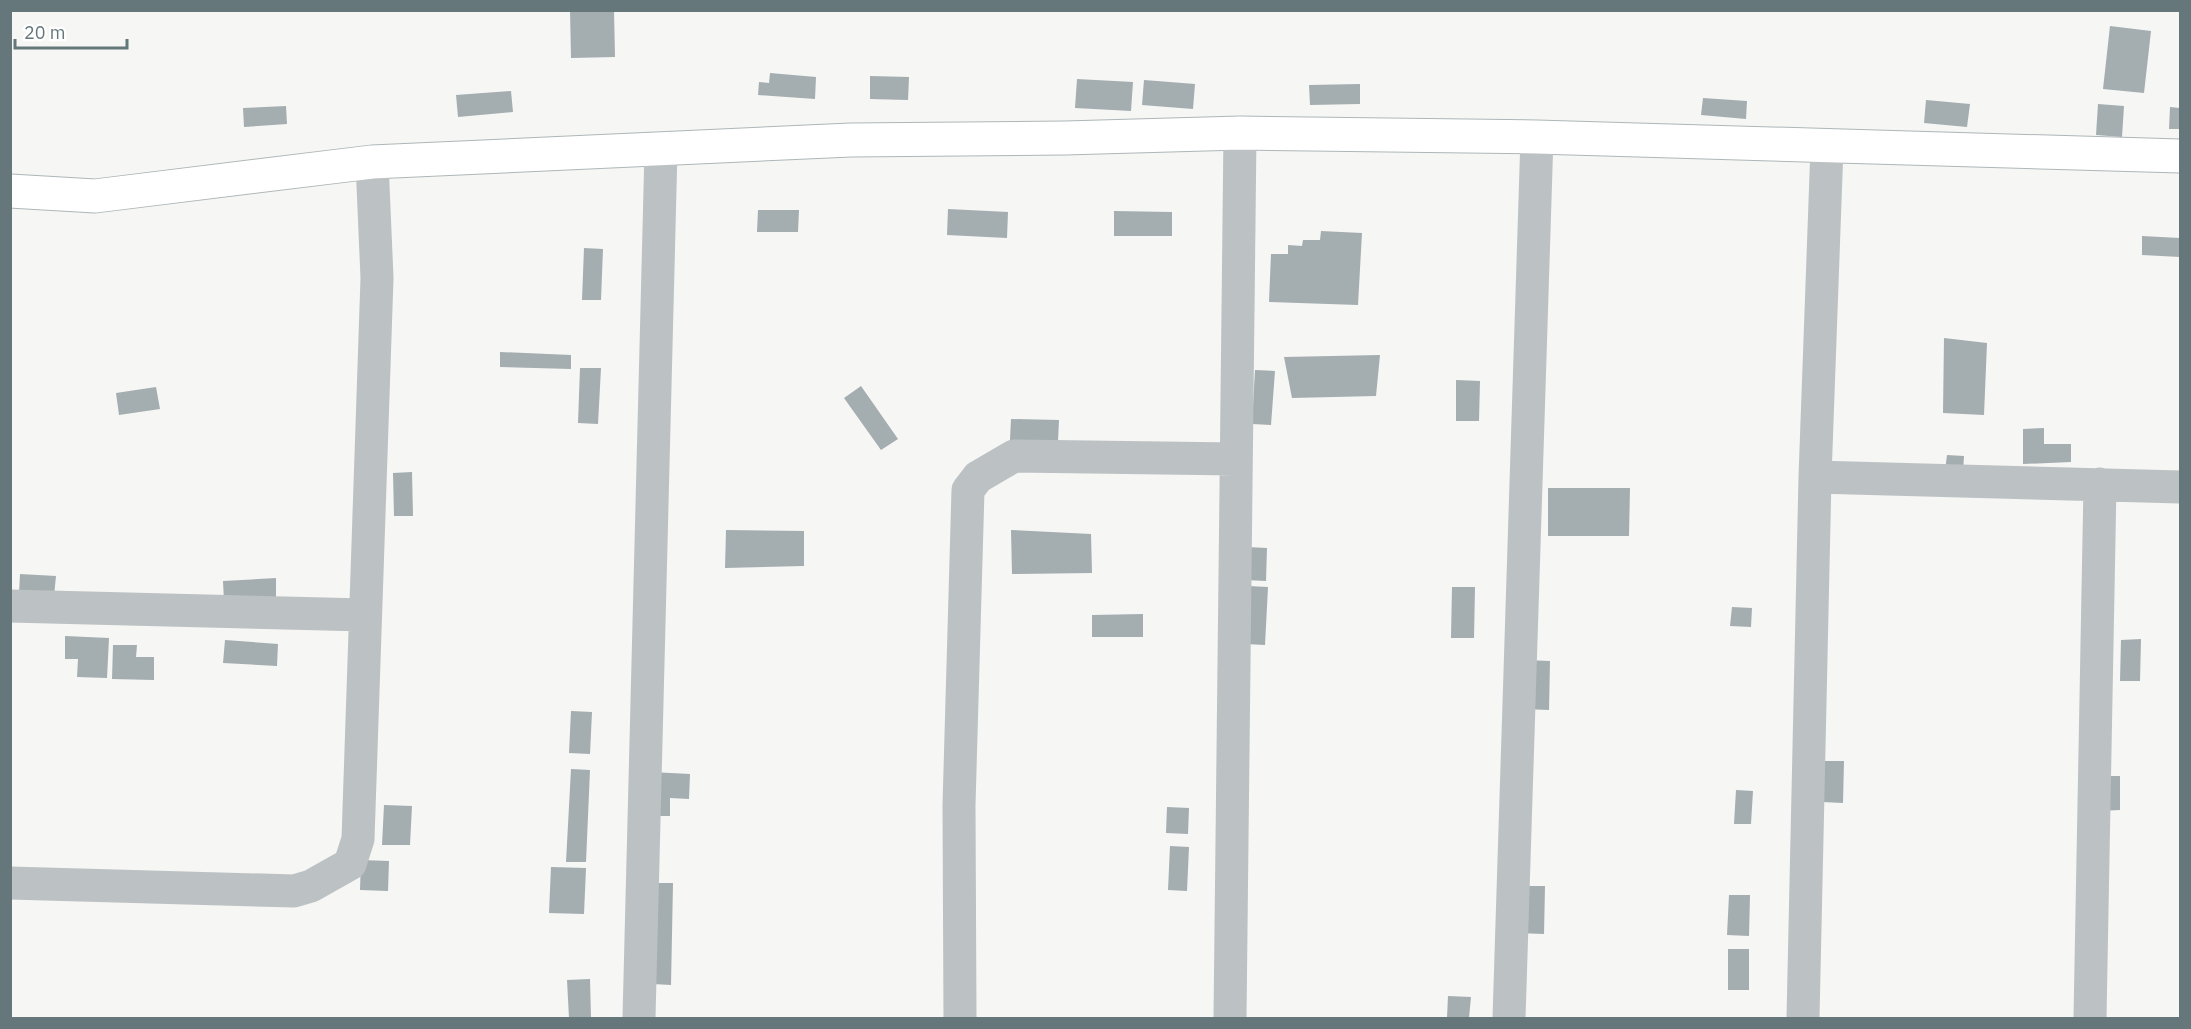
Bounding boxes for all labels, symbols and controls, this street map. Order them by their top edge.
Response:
scale bar [15,12,128,50]
text: 20 m [24,21,66,44]

